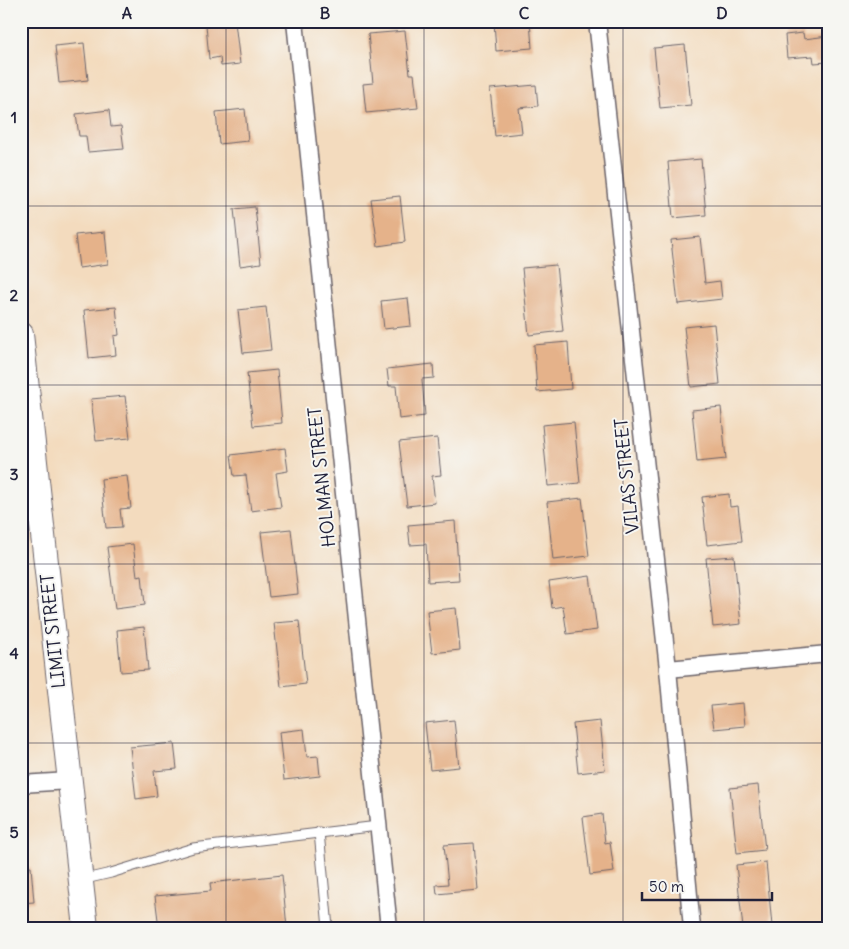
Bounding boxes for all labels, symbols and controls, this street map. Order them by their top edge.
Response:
text: A [122,3,132,23]
text: B [320,3,331,23]
text: C [519,3,530,23]
text: D [716,3,728,23]
text: 1 [11,107,17,127]
text: 2 [10,285,19,305]
street label: HOLMAN STREET [303,406,340,548]
street label: VILAS STREET [609,417,644,535]
text: 3 [9,464,19,484]
street label: LIMIT STREET [35,573,70,690]
text: 4 [9,643,19,663]
text: 5 [9,822,19,842]
scale bar [642,869,772,901]
text: 50 m [649,877,684,896]

